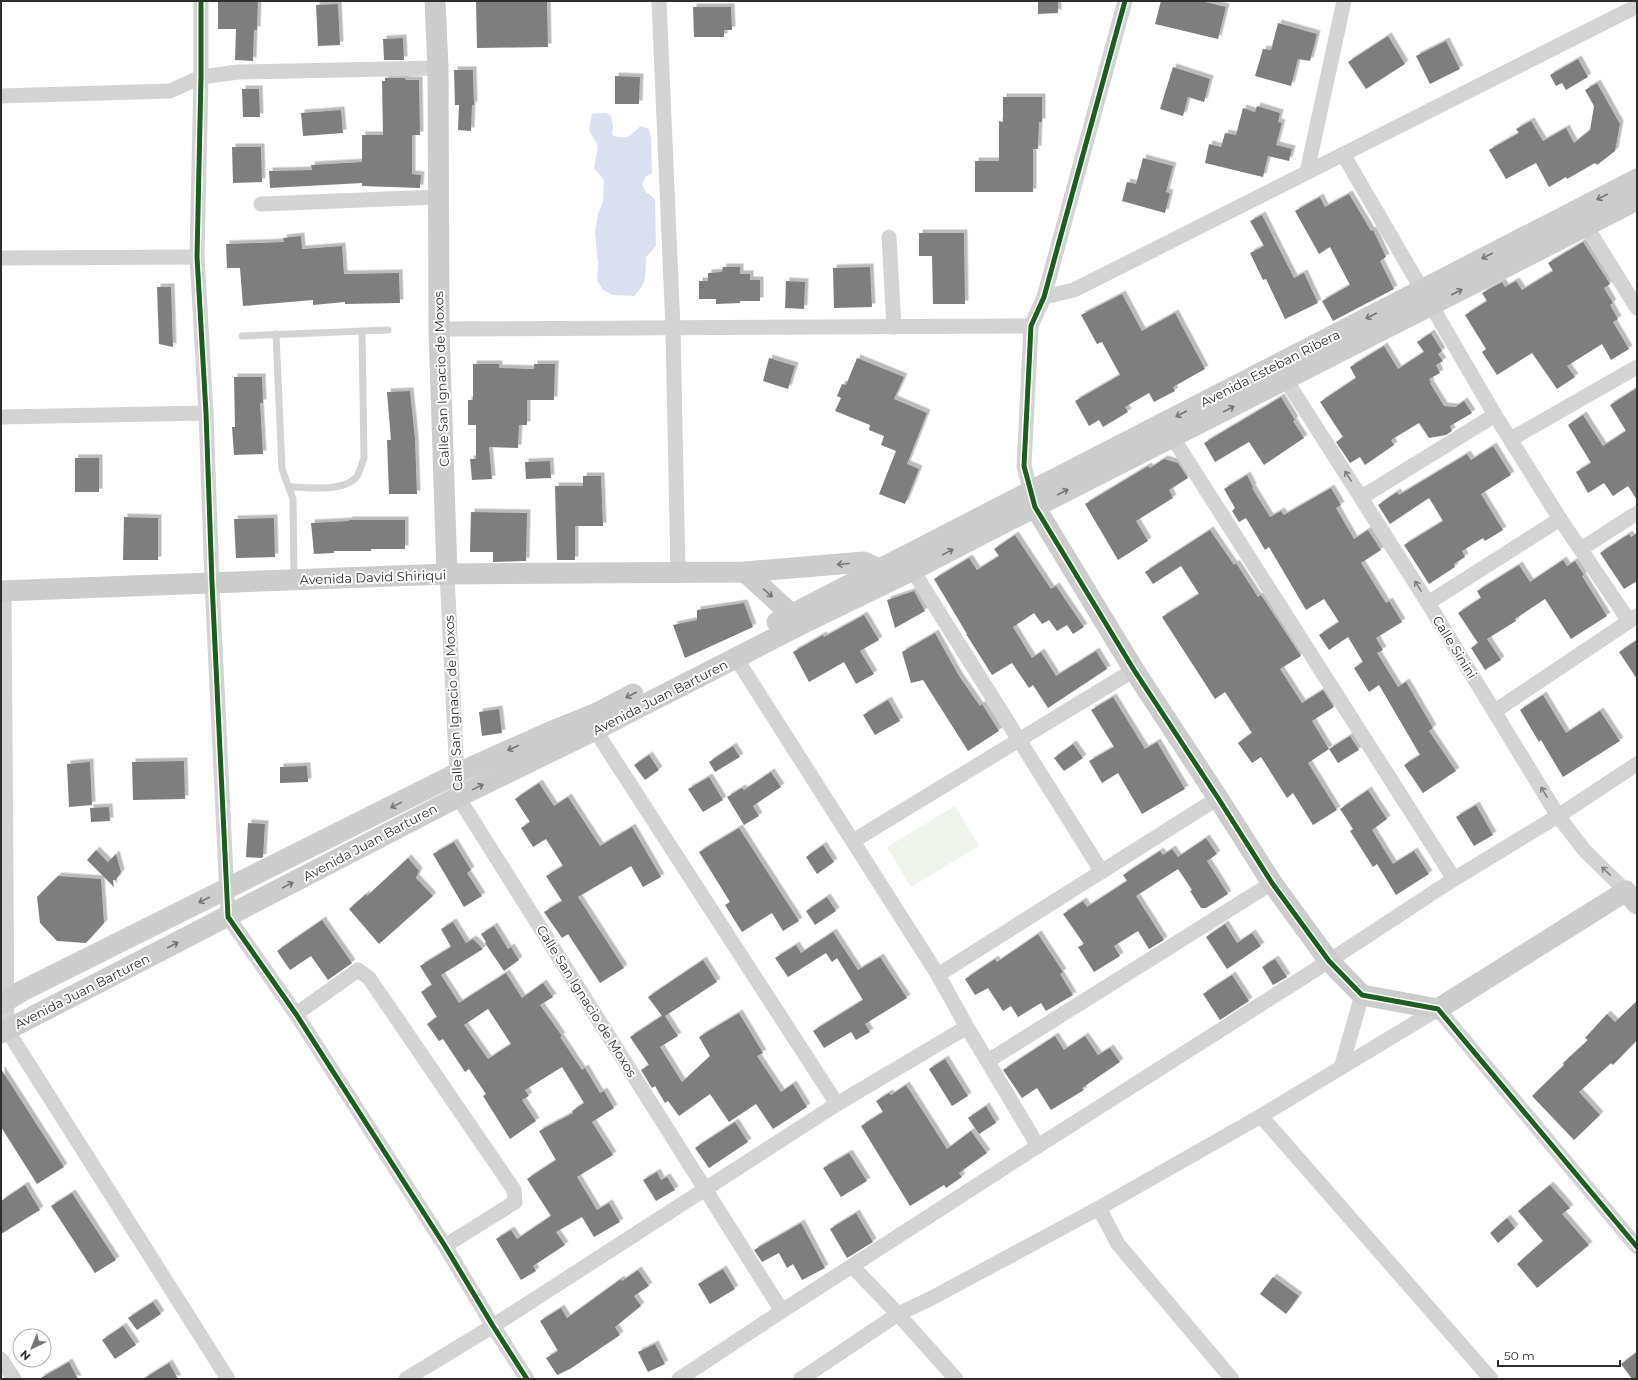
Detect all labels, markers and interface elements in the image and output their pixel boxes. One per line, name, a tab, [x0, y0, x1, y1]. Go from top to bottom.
one-way arrow	[1597, 194, 1609, 201]
one-way arrow	[1481, 253, 1493, 260]
one-way arrow	[1451, 288, 1463, 295]
street label: Calle San Ignacio de Moxos	[430, 291, 452, 467]
one-way arrow	[1365, 313, 1377, 320]
street label: Avenida Esteban Ribera	[1198, 326, 1342, 410]
one-way arrow	[1223, 405, 1235, 412]
one-way arrow	[1175, 411, 1187, 418]
one-way arrow	[1344, 470, 1352, 482]
one-way arrow	[1057, 488, 1069, 496]
one-way arrow	[942, 548, 954, 556]
one-way arrow	[837, 560, 850, 567]
street label: Avenida David Shiriqui	[299, 566, 447, 588]
one-way arrow	[1413, 580, 1421, 592]
one-way arrow	[763, 589, 773, 598]
street label: Calle Sinini	[1429, 613, 1481, 681]
street label: Calle San Ignacio de Moxos	[440, 615, 466, 791]
street label: Avenida Juan Barturen	[590, 656, 730, 738]
one-way arrow	[626, 692, 638, 699]
one-way arrow	[507, 745, 519, 753]
one-way arrow	[472, 783, 484, 790]
one-way arrow	[1540, 787, 1548, 798]
street label: Avenida Juan Barturen	[300, 800, 440, 884]
one-way arrow	[390, 801, 402, 809]
one-way arrow	[1601, 867, 1611, 876]
one-way arrow	[282, 881, 294, 889]
one-way arrow	[198, 897, 210, 904]
street label: Calle San Ignacio de Moxos	[534, 922, 640, 1080]
one-way arrow	[166, 941, 178, 948]
street label: Avenida Juan Barturen	[12, 950, 152, 1032]
north arrow	[12, 1328, 52, 1368]
scale bar	[1498, 1342, 1620, 1368]
text: N	[17, 1347, 33, 1363]
text: 50 m	[1504, 1348, 1535, 1363]

